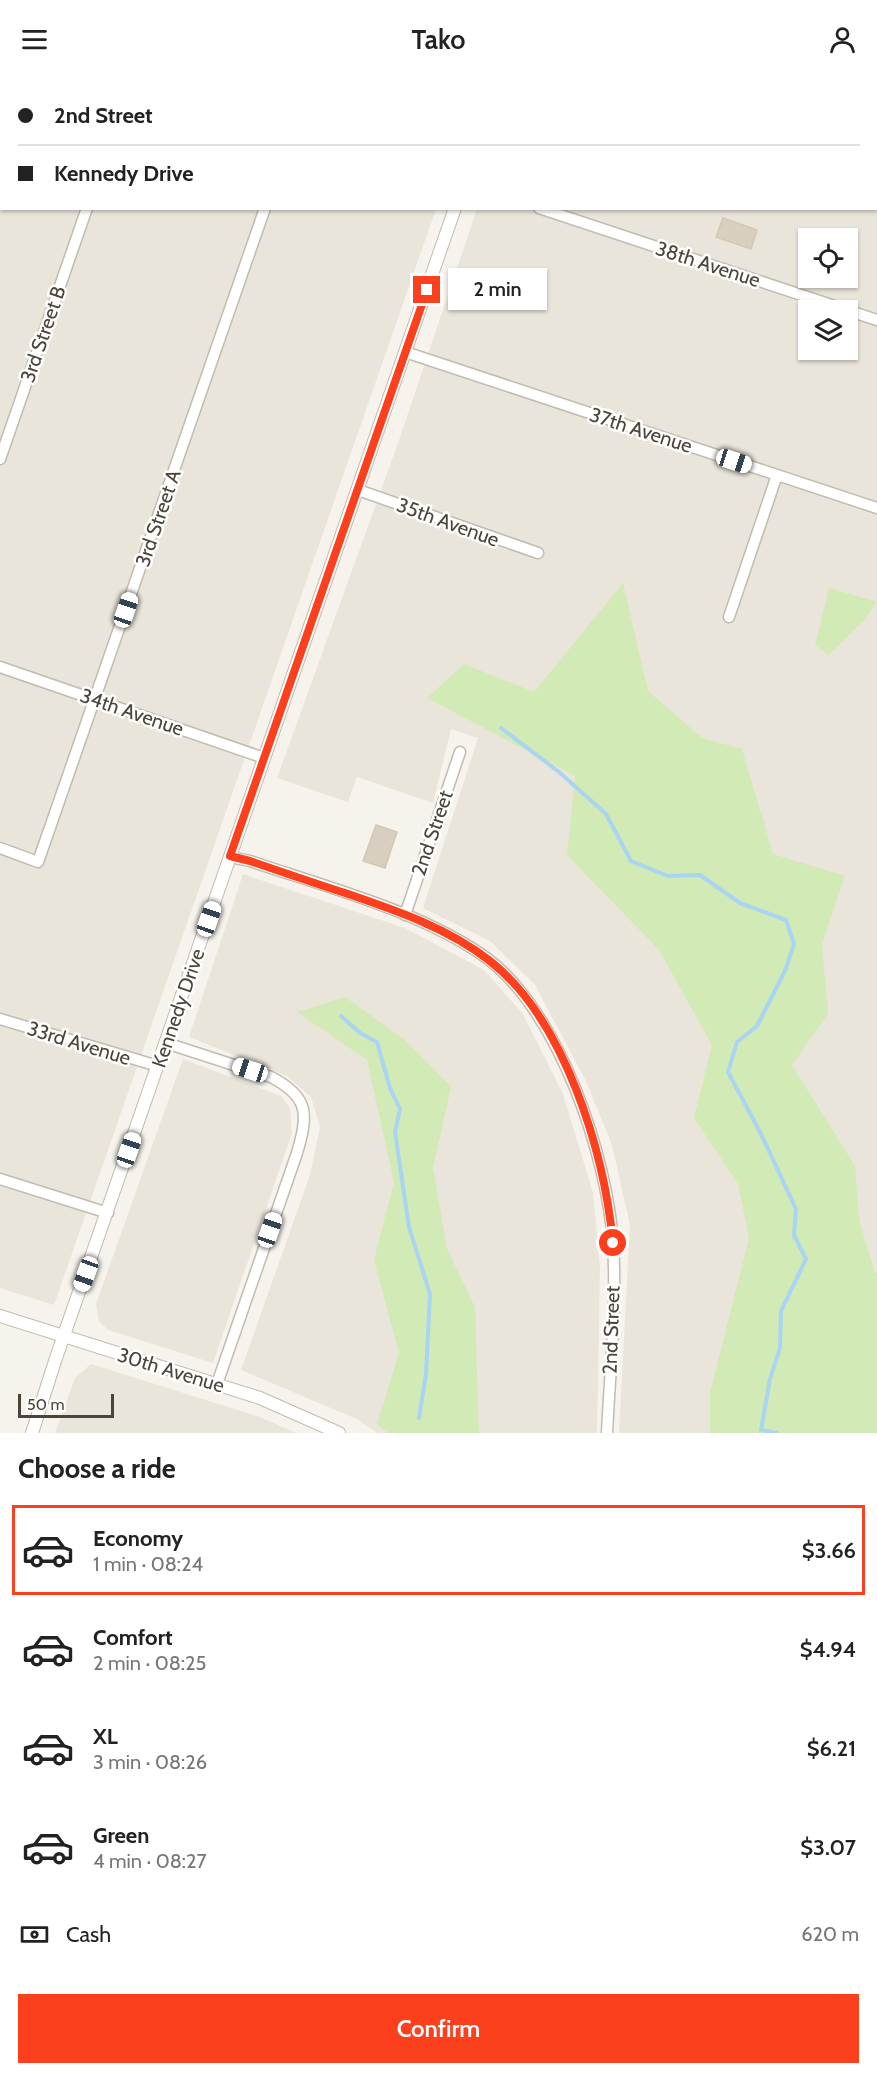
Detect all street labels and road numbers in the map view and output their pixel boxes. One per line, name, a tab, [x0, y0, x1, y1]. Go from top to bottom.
street label: 38th Avenue	[653, 236, 763, 292]
street label: 3rd Street B	[15, 283, 71, 385]
street label: 37th Avenue	[587, 402, 695, 458]
street label: 3rd Street A	[130, 466, 186, 570]
street label: 35th Avenue	[394, 492, 502, 552]
street label: 34th Avenue	[77, 683, 187, 741]
street label: 2nd Street	[406, 787, 458, 879]
street label: Kennedy Drive	[146, 945, 210, 1071]
street label: 33rd Avenue	[24, 1016, 134, 1070]
street label: 2nd Street	[597, 1285, 625, 1375]
street label: 30th Avenue	[115, 1342, 227, 1398]

